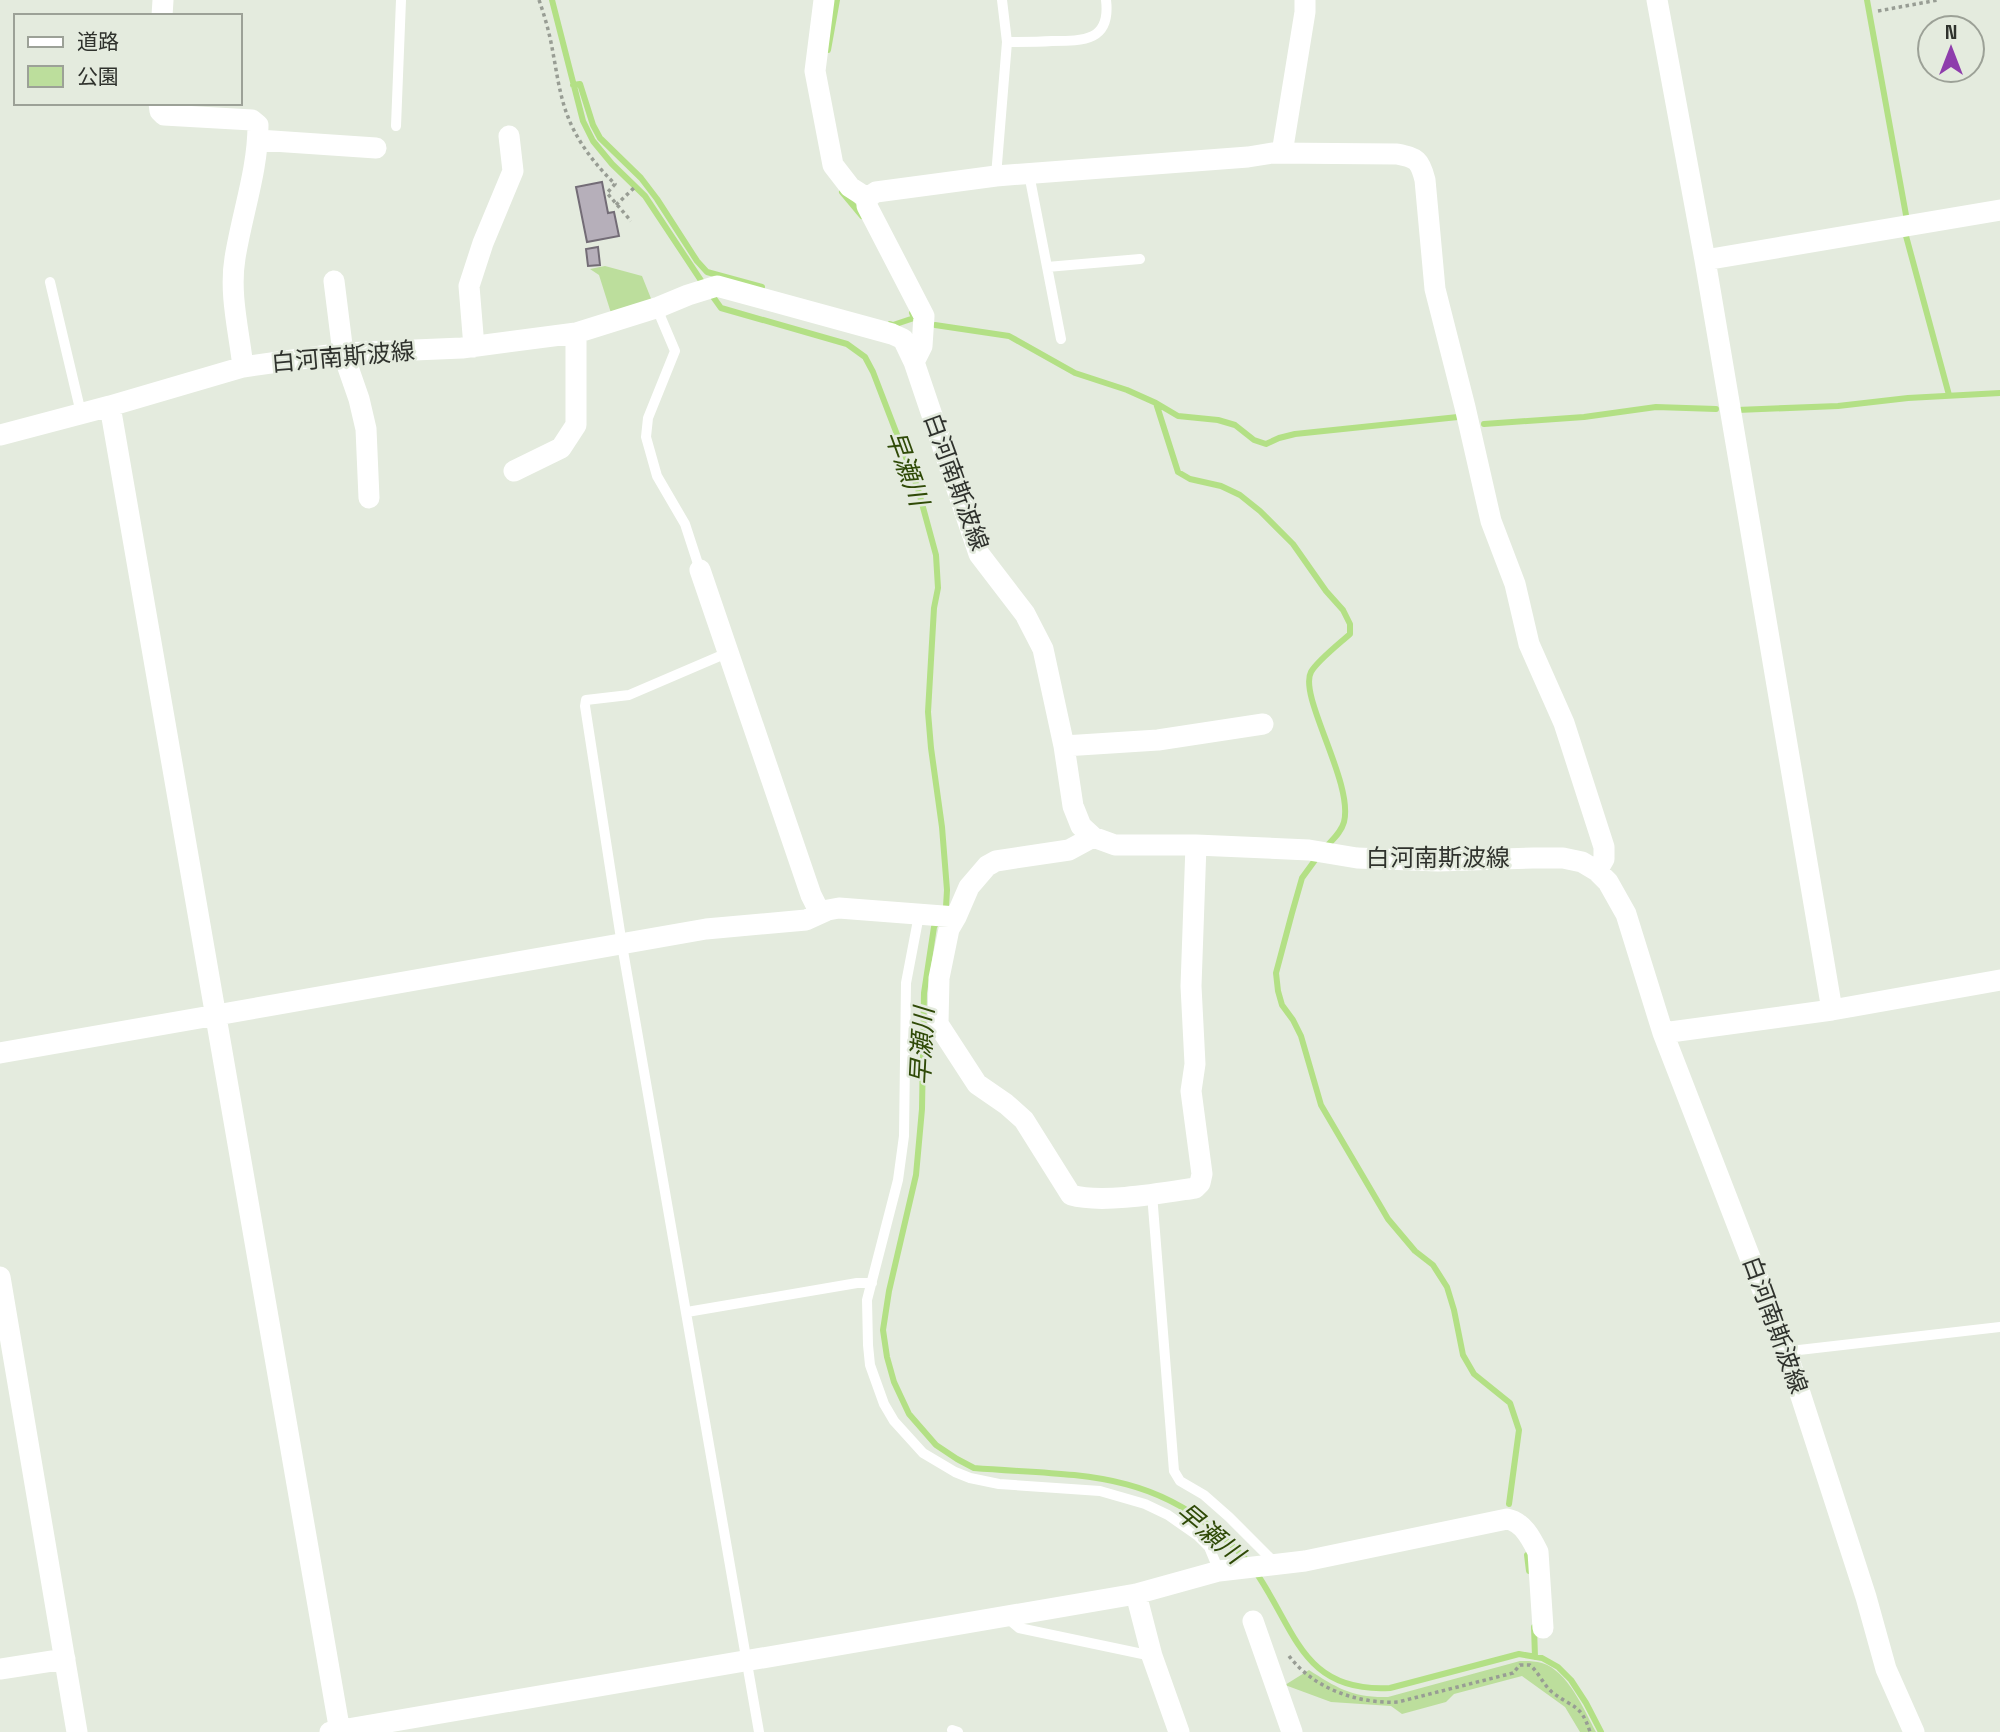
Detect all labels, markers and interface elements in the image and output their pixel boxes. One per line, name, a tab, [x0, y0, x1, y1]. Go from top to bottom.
legend	[14, 14, 242, 105]
north arrow	[1916, 14, 1986, 84]
text: N	[1945, 20, 1957, 45]
text: 道路	[77, 28, 119, 55]
text: 公園	[77, 63, 119, 90]
street label: 白河南斯波線	[270, 335, 416, 378]
street label: 白河南斯波線	[917, 409, 996, 555]
water label: 早瀬川	[878, 426, 937, 513]
street label: 白河南斯波線	[1366, 842, 1510, 873]
water label: 早瀬川	[903, 1003, 941, 1086]
street label: 白河南斯波線	[1736, 1252, 1815, 1398]
water label: 早瀬川	[1169, 1495, 1253, 1573]

